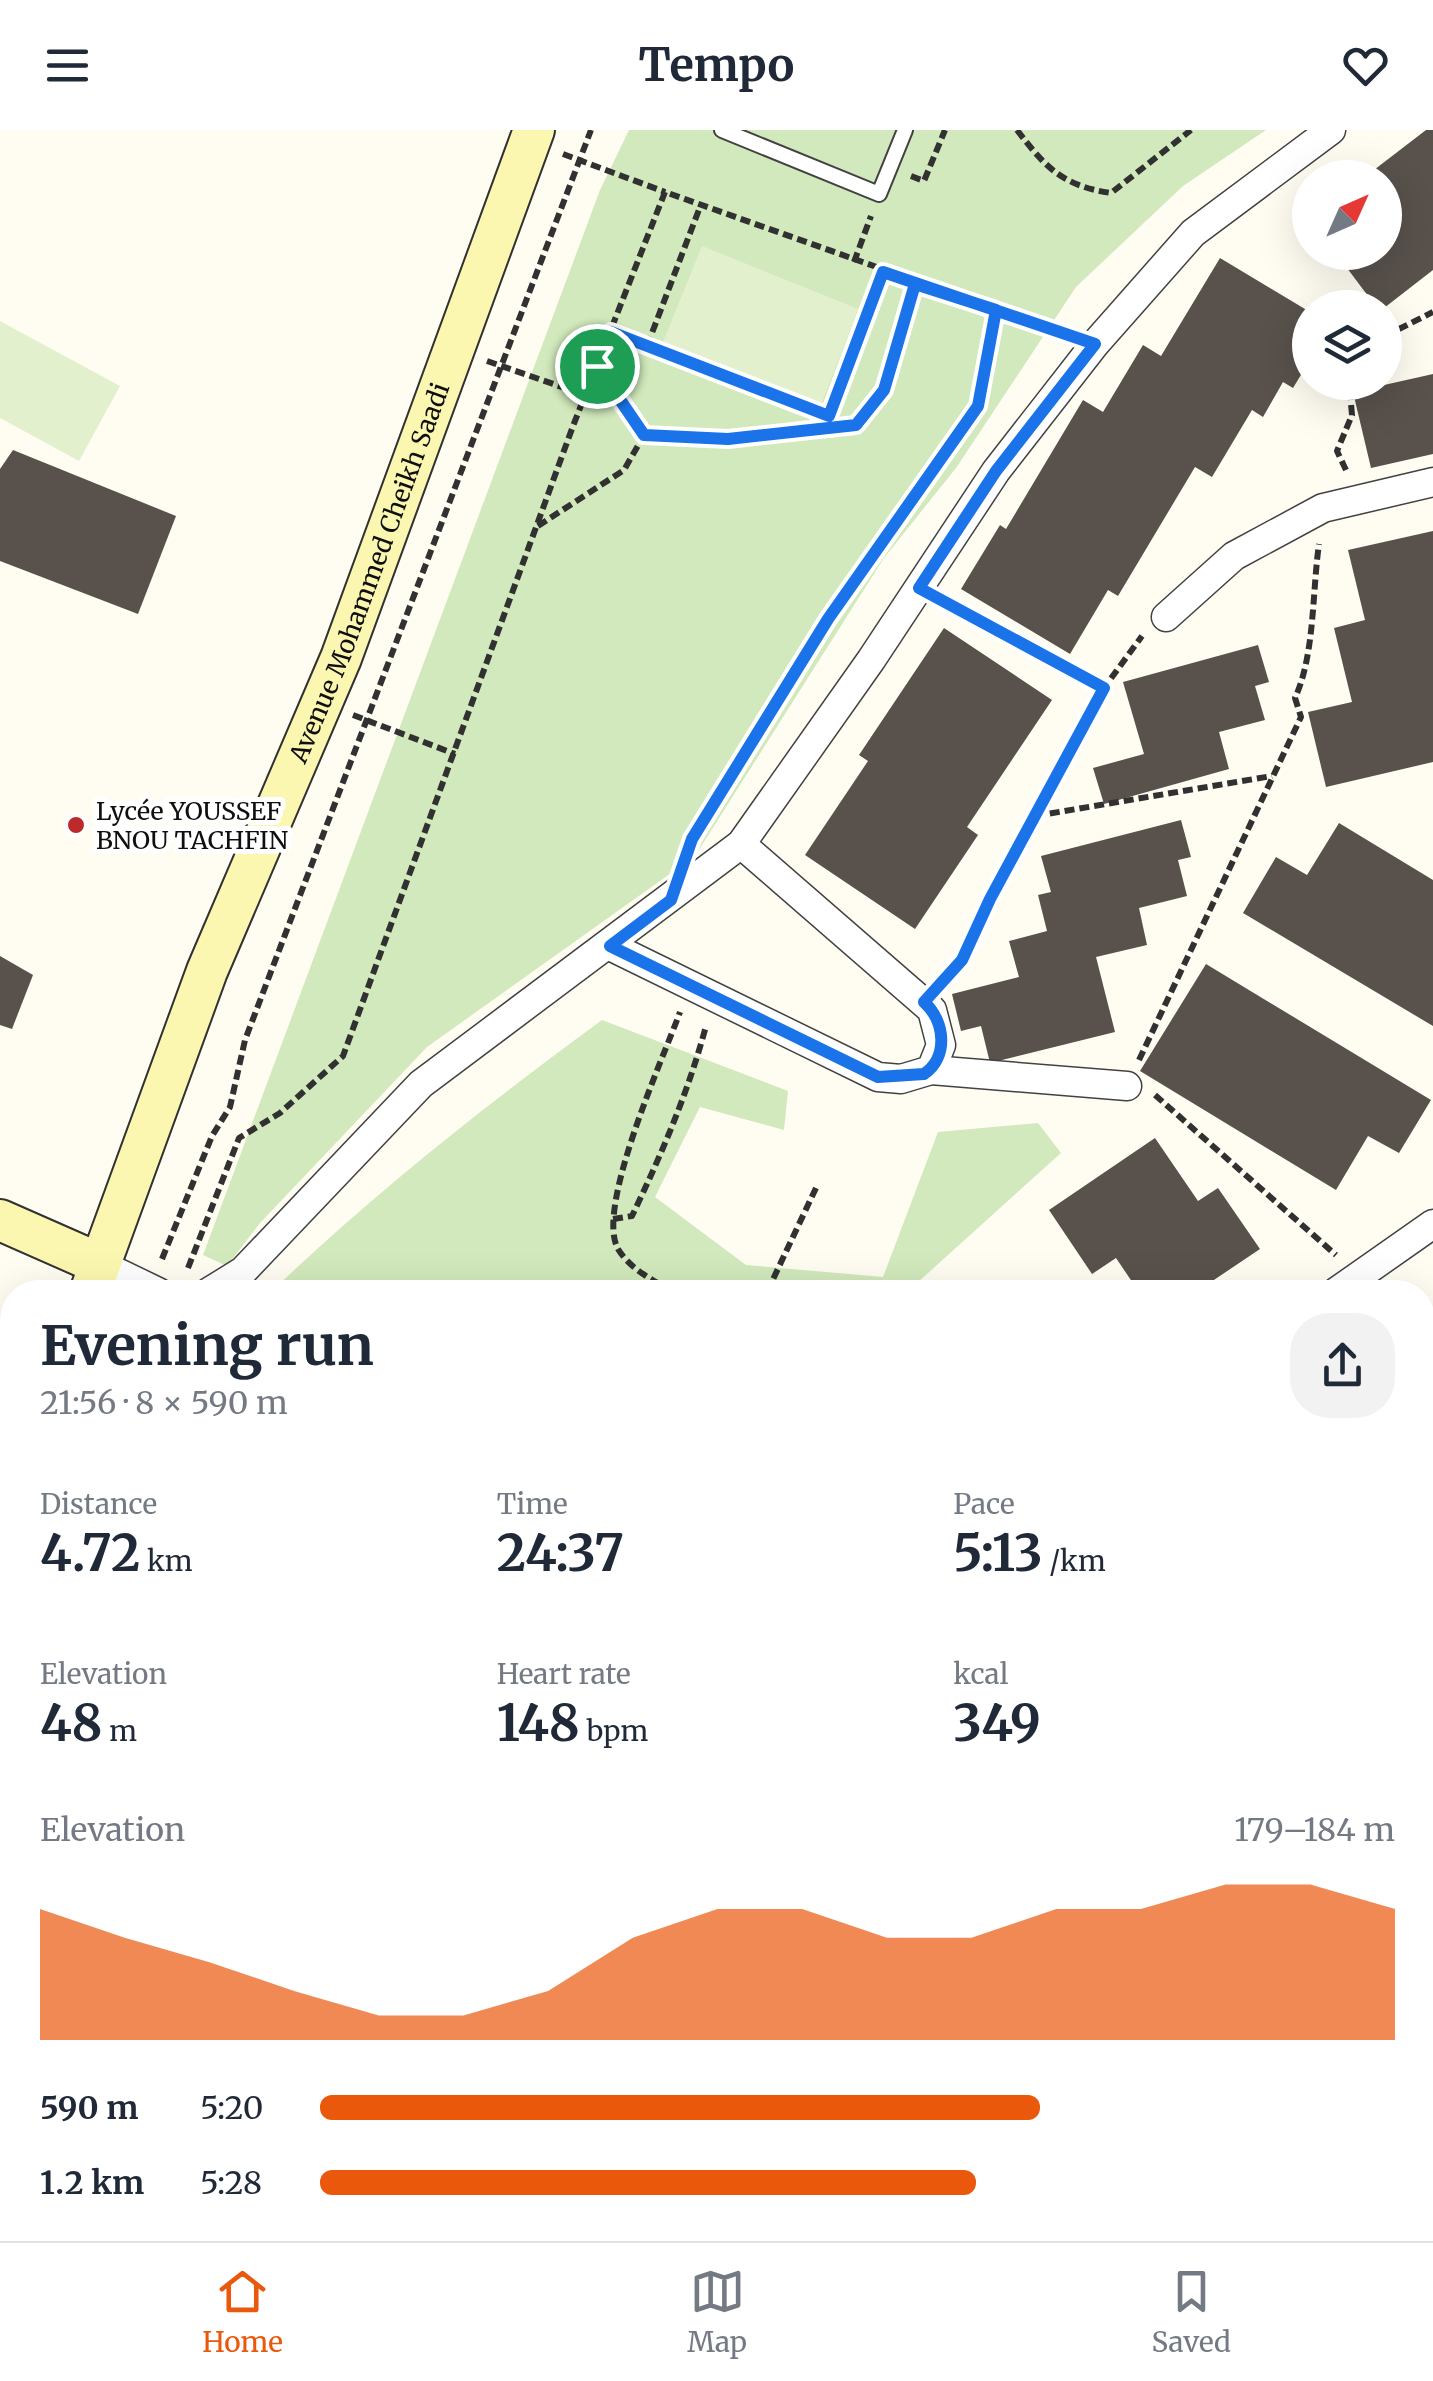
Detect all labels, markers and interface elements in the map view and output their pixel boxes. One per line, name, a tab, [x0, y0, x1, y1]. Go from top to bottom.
text: Tempo	[639, 37, 794, 93]
icon: menu	[40, 38, 95, 93]
icon: heart	[1338, 38, 1393, 93]
north arrow	[1292, 160, 1402, 270]
map controls	[1292, 160, 1402, 400]
button: layers	[1292, 290, 1402, 400]
pin	[555, 324, 640, 409]
icon: arrive	[570, 339, 625, 394]
street label: Avenue Mohammed Cheikh Saadi	[282, 378, 456, 768]
place label: Lycée YOUSSEF BNOU TACHFIN	[96, 795, 288, 856]
marker: Lycée YOUSSEF BNOU TACHFIN	[65, 814, 87, 836]
text: Evening run	[40, 1311, 374, 1380]
button: share	[1290, 1313, 1395, 1418]
text: 21:56 · 8 × 590 m	[40, 1383, 288, 1423]
text: Distance	[40, 1486, 157, 1522]
text: Time	[497, 1486, 568, 1522]
text: Pace	[953, 1486, 1015, 1522]
text: 4.72	[40, 1522, 140, 1585]
text: 24:37	[497, 1522, 624, 1585]
text: 5:13	[953, 1522, 1043, 1585]
text: km	[140, 1543, 193, 1579]
text: /km	[1043, 1543, 1106, 1579]
text: Elevation	[40, 1656, 167, 1692]
text: Heart rate	[497, 1656, 631, 1692]
text: kcal	[953, 1656, 1008, 1692]
text: 48	[40, 1692, 103, 1755]
text: 148	[497, 1692, 580, 1755]
text: 349	[953, 1692, 1041, 1755]
text: m	[103, 1713, 137, 1749]
text: bpm	[580, 1713, 648, 1749]
text: Elevation	[40, 1810, 185, 1850]
text: 179–184 m	[1234, 1810, 1395, 1850]
text: 590 m	[40, 2088, 139, 2128]
text: 5:20	[200, 2088, 263, 2128]
text: 1.2 km	[40, 2163, 144, 2203]
text: 5:28	[200, 2163, 262, 2203]
tab: Home	[202, 2264, 283, 2360]
tab: Map	[687, 2264, 747, 2360]
tab: Saved	[1151, 2264, 1231, 2360]

